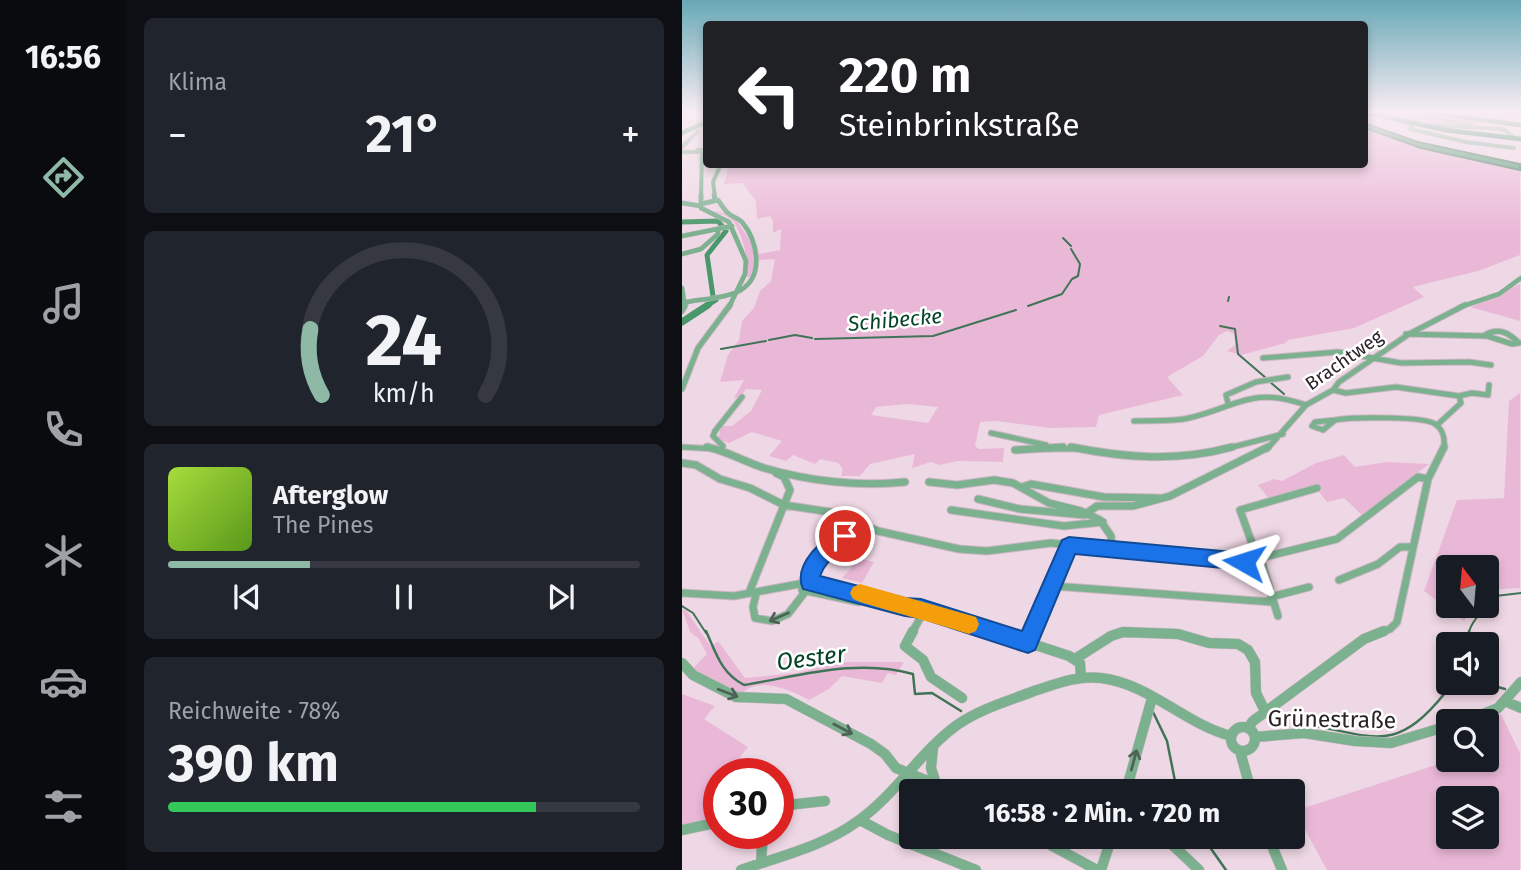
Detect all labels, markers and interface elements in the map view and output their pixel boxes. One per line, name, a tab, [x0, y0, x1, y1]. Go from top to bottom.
text: 16:56	[25, 38, 101, 76]
text: 220 m	[839, 46, 971, 105]
icon: left	[724, 49, 815, 140]
text: Klima	[168, 68, 227, 96]
text: 21°	[366, 103, 443, 166]
text: Steinbrinkstraße	[839, 106, 1080, 144]
text: −	[168, 112, 187, 158]
text: +	[621, 112, 640, 158]
icon: directions	[39, 153, 88, 202]
icon: music	[39, 279, 88, 328]
text: 24	[366, 297, 442, 384]
water label: Schibecke	[846, 303, 943, 337]
street label: Brachtweg	[1301, 325, 1387, 395]
text: km/h	[373, 378, 435, 408]
icon: phone	[39, 405, 88, 454]
text: Afterglow	[273, 480, 388, 511]
pin	[815, 506, 875, 566]
text: The Pines	[273, 511, 374, 539]
icon: arrive	[826, 517, 864, 555]
position arrow	[1207, 525, 1281, 599]
icon: climate	[39, 531, 88, 580]
north arrow	[1436, 555, 1499, 618]
map controls	[1436, 555, 1499, 849]
icon: previous	[228, 578, 266, 616]
icon: pause	[385, 578, 423, 616]
icon: next	[542, 578, 580, 616]
one-way arrow	[769, 612, 790, 625]
button: sound	[1436, 632, 1499, 695]
water label: Oester	[775, 640, 848, 676]
icon: car	[39, 657, 88, 706]
one-way arrow	[716, 687, 738, 700]
text: Reichweite · 78%	[168, 697, 340, 725]
street label: Grünestraße	[1267, 704, 1397, 734]
button: search	[1436, 709, 1499, 772]
one-way arrow	[832, 722, 852, 736]
text: 390 km	[168, 732, 339, 795]
one-way arrow	[1128, 750, 1141, 772]
speed limit sign: 30	[703, 758, 794, 849]
icon: filters	[39, 782, 88, 831]
button: layers	[1436, 786, 1499, 849]
text: 16:58 · 2 Min. · 720 m	[984, 798, 1220, 829]

